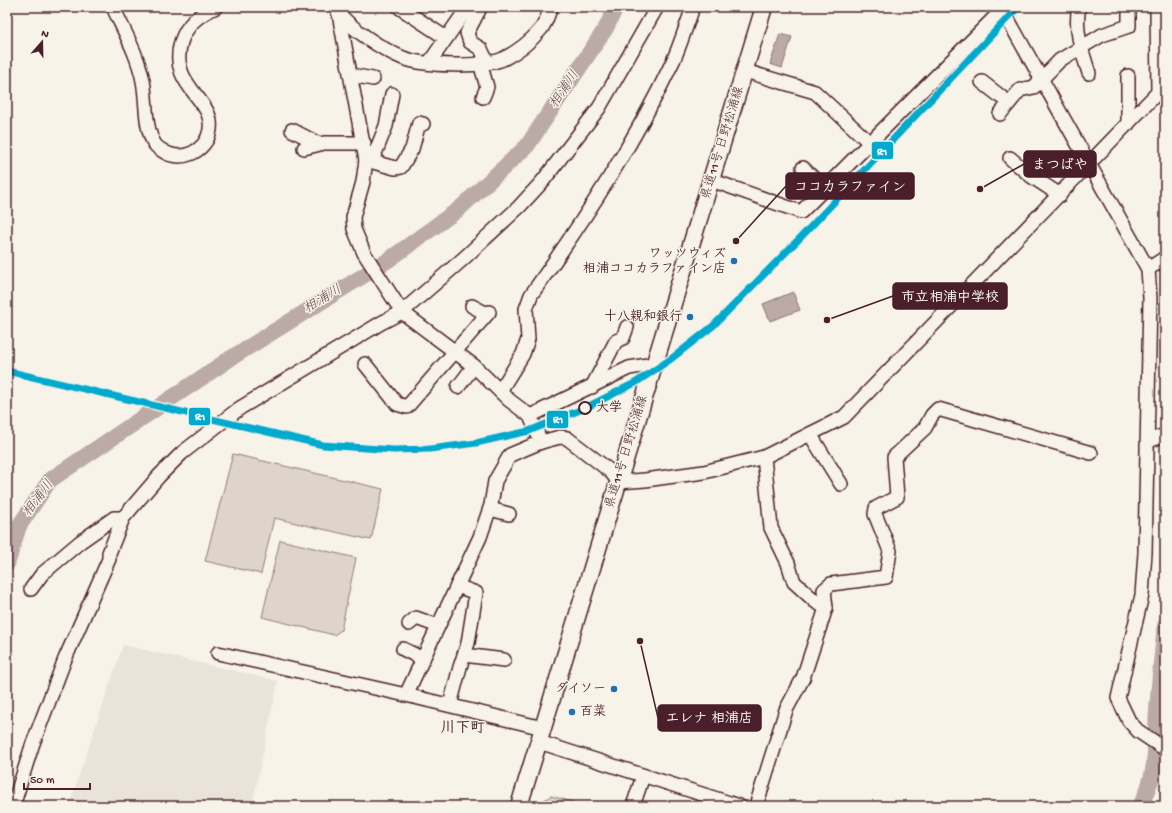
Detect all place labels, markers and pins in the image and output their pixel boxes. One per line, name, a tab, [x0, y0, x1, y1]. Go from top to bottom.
callout: まつばや	[1024, 151, 1096, 177]
callout: ココカラファイン	[786, 173, 914, 199]
place label: ワッツウィズ 相浦ココカラファイン店	[583, 247, 726, 277]
marker: ワッツウィズ 相浦ココカラファイン店	[729, 256, 739, 266]
callout: 市立相浦中学校	[893, 283, 1007, 309]
place label: 十八親和銀行	[604, 309, 682, 325]
marker: 十八親和銀行	[685, 312, 695, 322]
place label: 大学	[596, 400, 622, 416]
marker: 大学	[578, 401, 592, 415]
place label: ダイソー	[555, 681, 606, 697]
marker: ダイソー	[609, 684, 619, 694]
place label: 百菜	[580, 704, 606, 720]
callout: エレナ 相浦店	[658, 705, 761, 731]
marker: 百菜	[567, 707, 577, 717]

